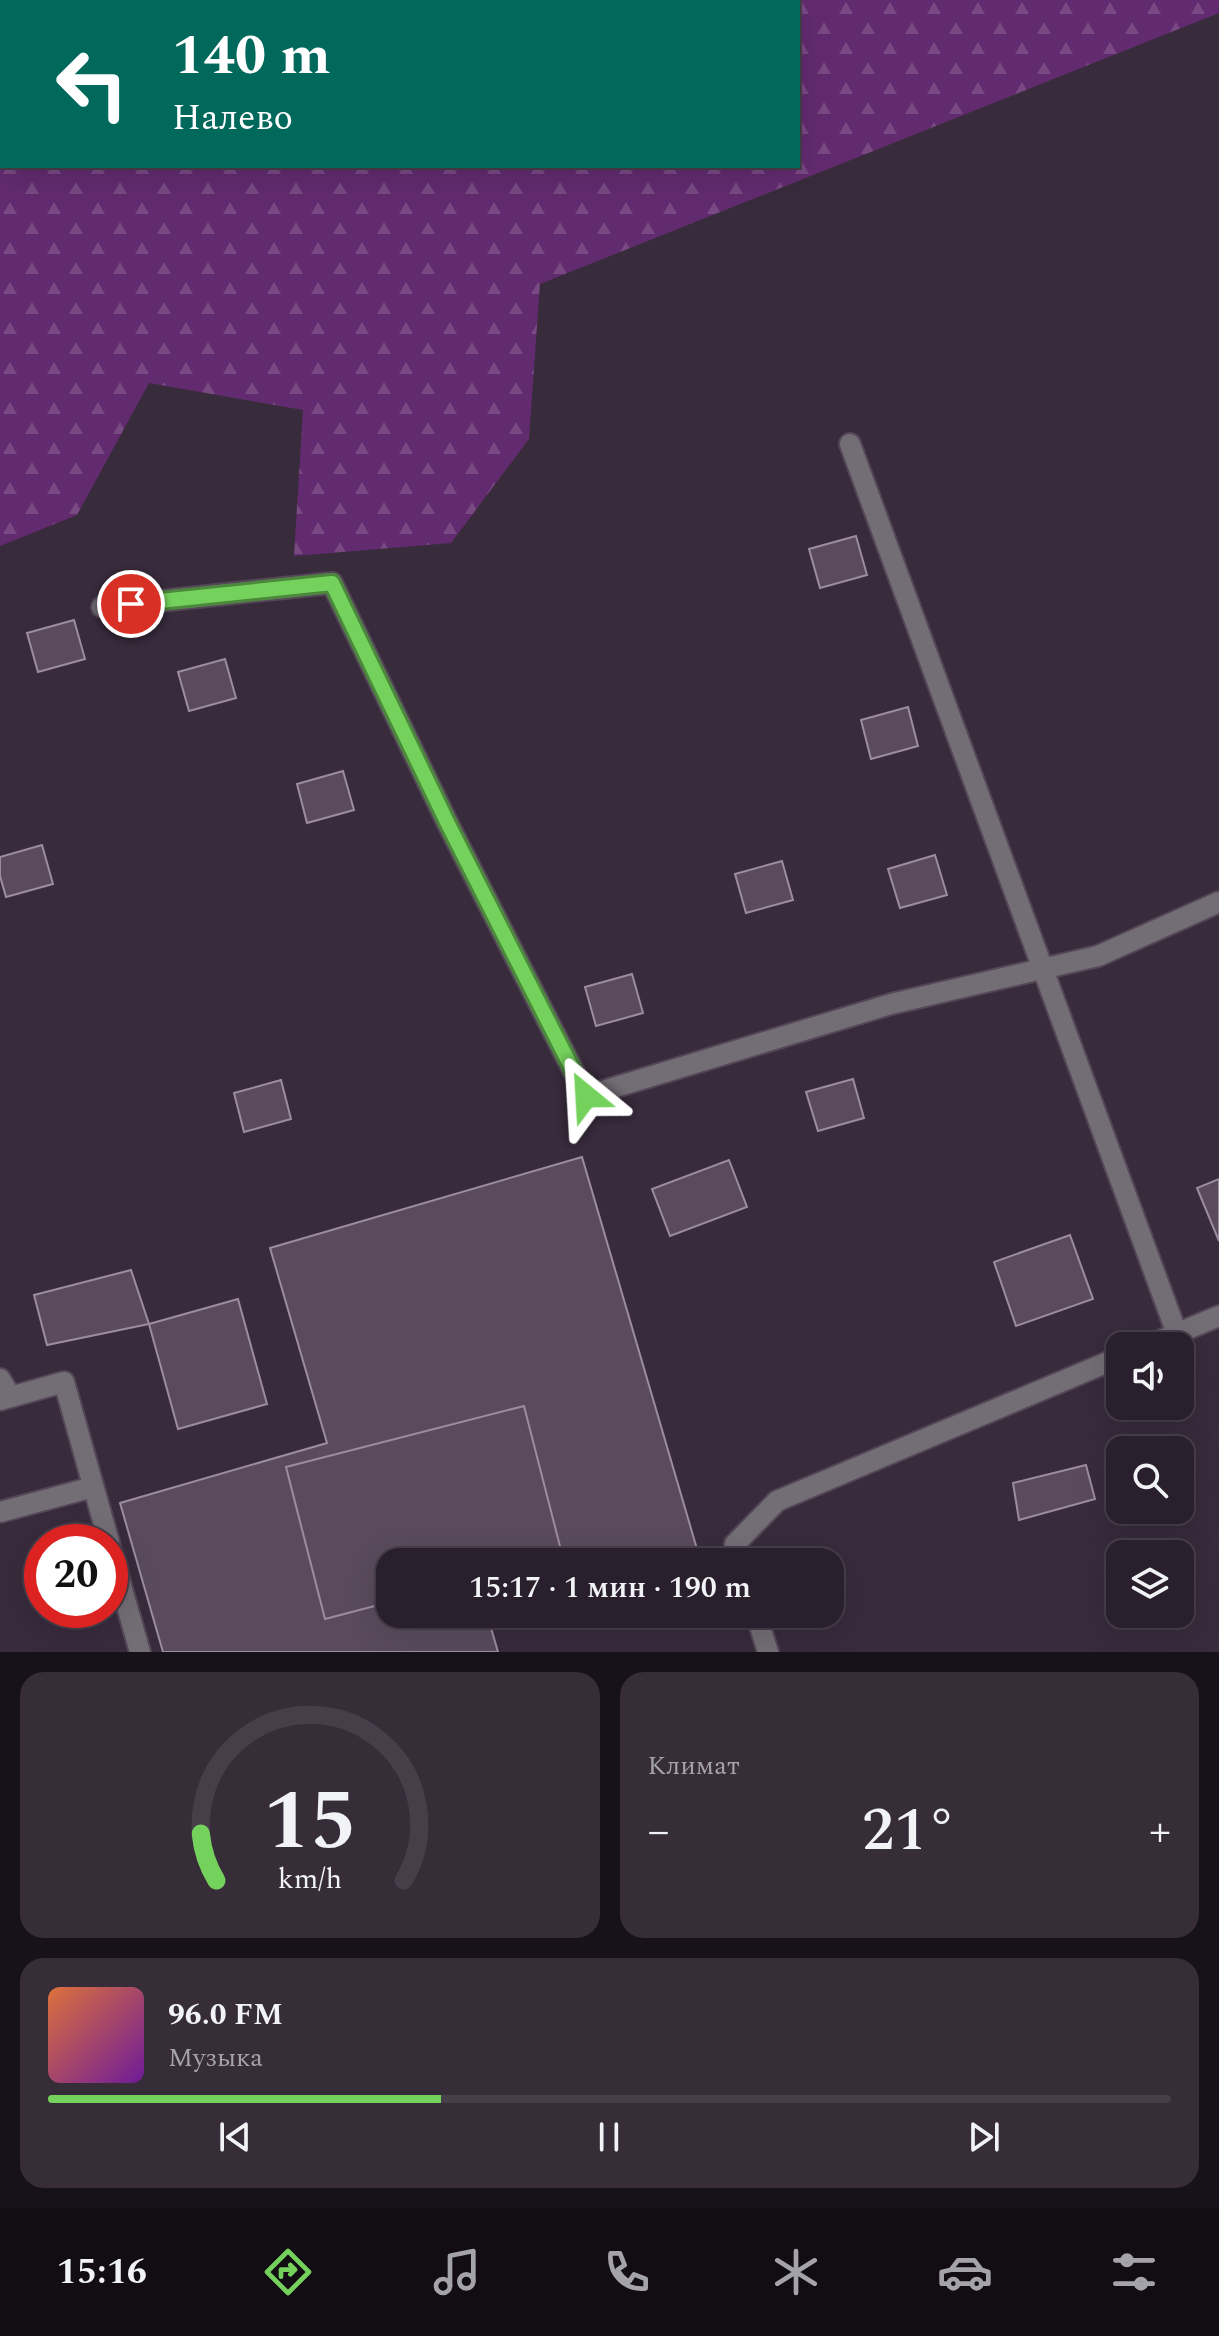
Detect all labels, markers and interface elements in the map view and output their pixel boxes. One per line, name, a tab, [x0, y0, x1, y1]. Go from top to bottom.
text: 140 m	[172, 14, 331, 99]
icon: left	[40, 32, 144, 136]
text: Налево	[172, 91, 293, 146]
pin	[97, 570, 165, 638]
icon: arrive	[109, 582, 153, 626]
position arrow	[544, 1054, 628, 1138]
map controls	[1106, 1332, 1194, 1628]
button: sound	[1106, 1332, 1194, 1420]
button: search	[1106, 1436, 1194, 1524]
speed limit sign: 20	[24, 1524, 128, 1628]
button: layers	[1106, 1540, 1194, 1628]
text: 15:17 · 1 мин · 190 m	[469, 1565, 751, 1611]
text: Климат	[648, 1746, 740, 1786]
text: 15	[263, 1759, 356, 1886]
text: 21°	[862, 1785, 956, 1877]
text: −	[648, 1798, 670, 1865]
text: +	[1149, 1798, 1171, 1865]
text: km/h	[278, 1858, 342, 1901]
text: 96.0 FM	[168, 1992, 283, 2038]
text: Музыка	[168, 2038, 263, 2078]
icon: previous	[213, 2115, 257, 2159]
icon: pause	[587, 2115, 631, 2159]
icon: next	[962, 2115, 1006, 2159]
icon: directions	[260, 2244, 316, 2300]
icon: music	[429, 2244, 485, 2300]
icon: phone	[599, 2244, 655, 2300]
icon: climate	[768, 2244, 824, 2300]
icon: car	[937, 2244, 993, 2300]
icon: filters	[1106, 2244, 1162, 2300]
text: 15:16	[57, 2245, 147, 2300]

